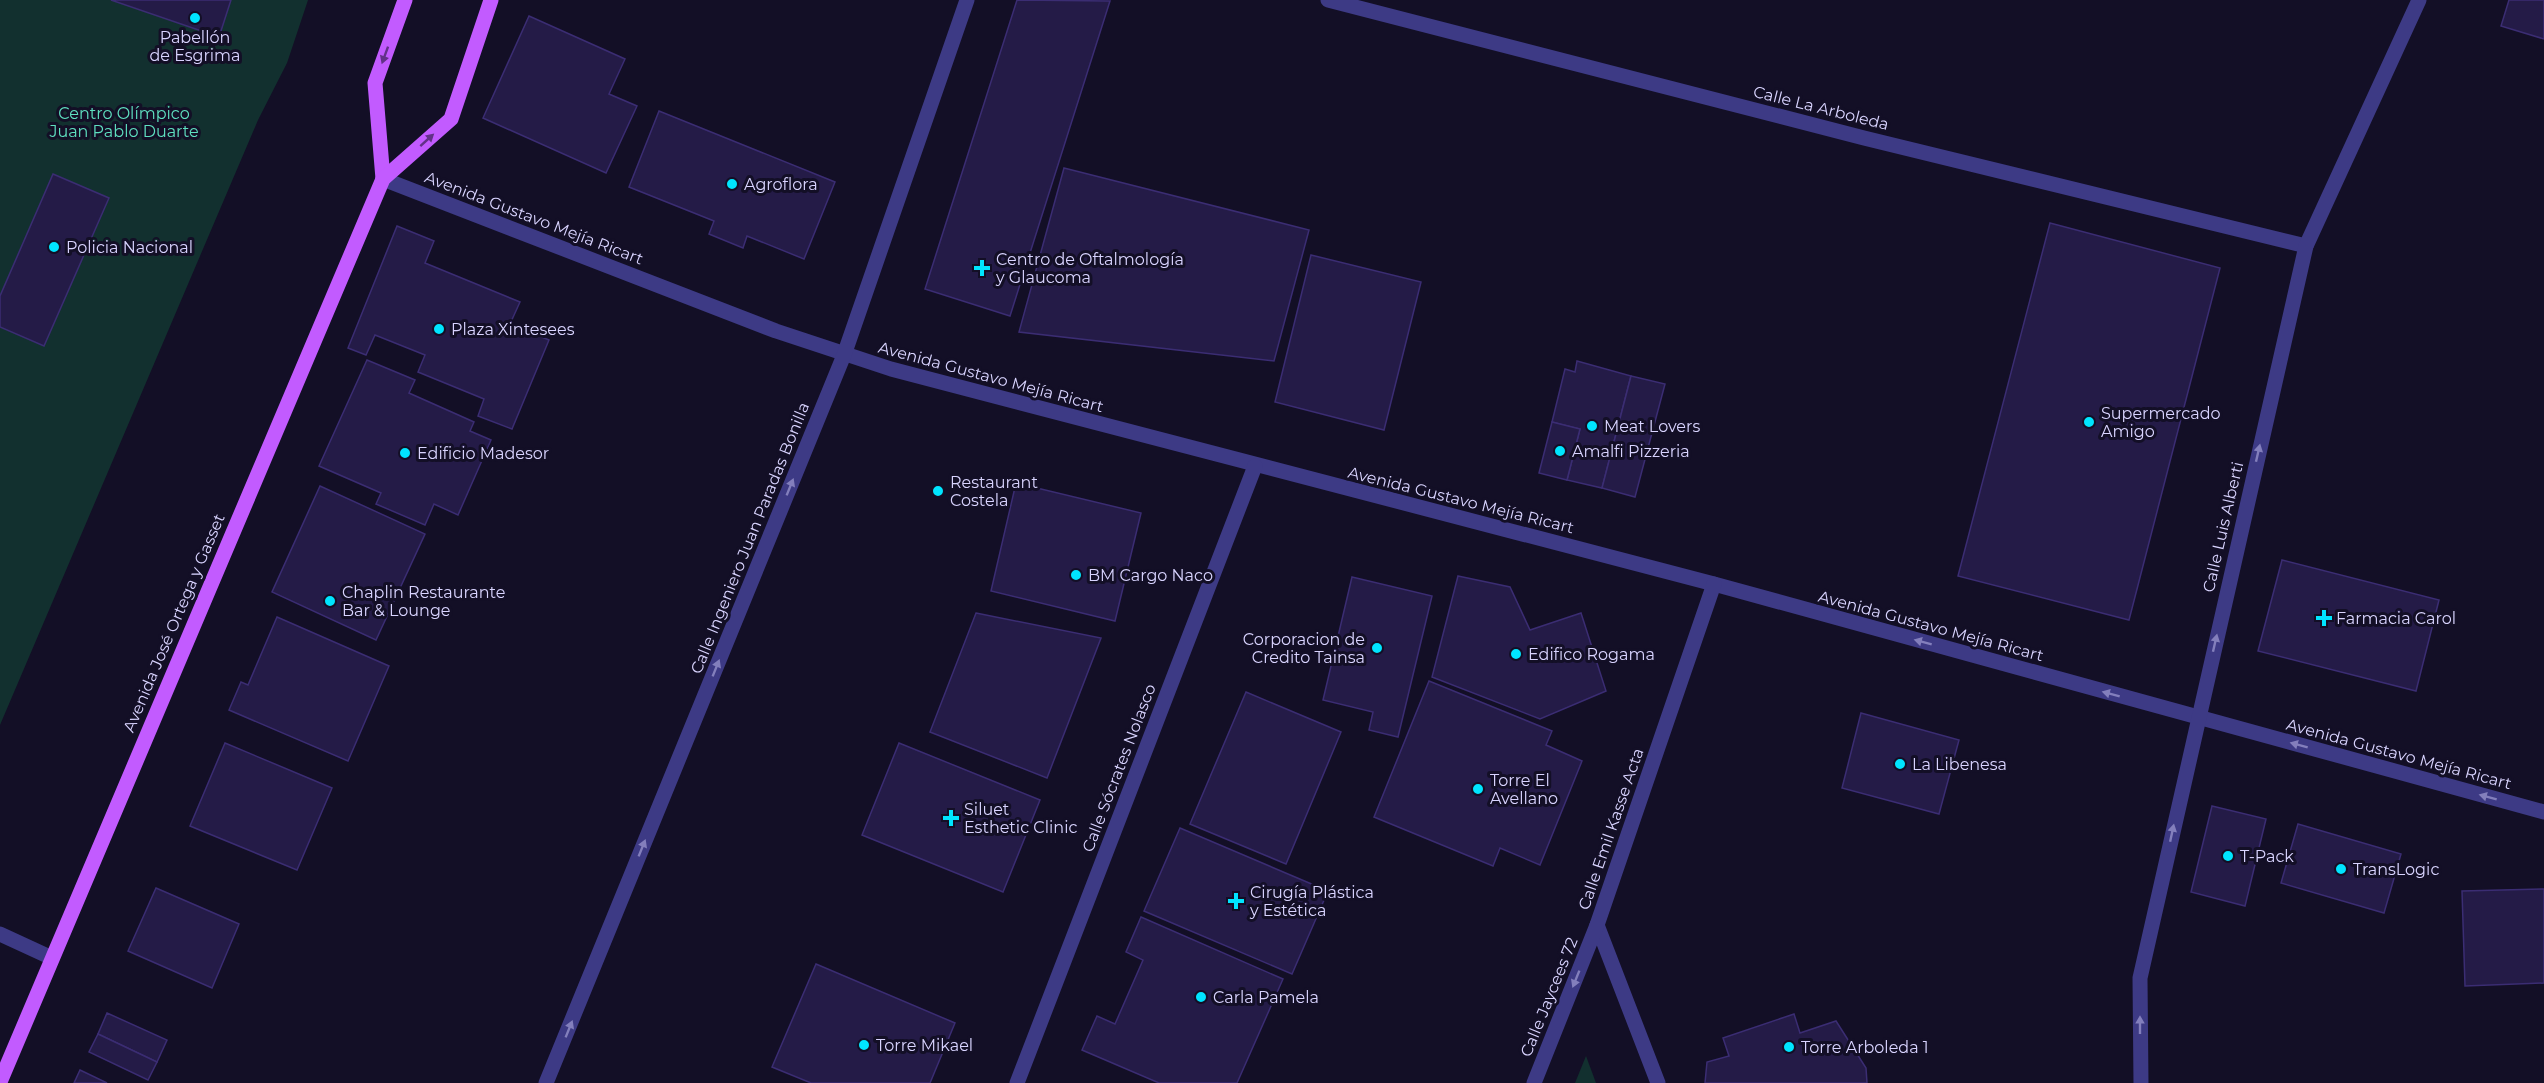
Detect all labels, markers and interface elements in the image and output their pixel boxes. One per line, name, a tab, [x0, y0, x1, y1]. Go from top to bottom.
marker: Pabellón de Esgrima	[188, 11, 202, 25]
place label: Pabellón de Esgrima	[149, 28, 241, 65]
one-way arrow	[380, 46, 390, 64]
street label: Calle La Arboleda	[1751, 82, 1891, 134]
park label: Centro Olímpico Juan Pablo Duarte	[48, 104, 199, 141]
one-way arrow	[419, 134, 434, 147]
street label: Avenida Gustavo Mejía Ricart	[422, 167, 646, 269]
place label: Agroflora	[744, 175, 818, 194]
marker: Agroflora	[725, 177, 739, 191]
place label: Policia Nacional	[66, 238, 193, 257]
marker: Policia Nacional	[47, 240, 61, 254]
place label: Centro de Oftalmología y Glaucoma	[995, 250, 1184, 287]
marker: Centro de Oftalmología y Glaucoma	[973, 259, 991, 277]
place label: Plaza Xintesees	[451, 320, 575, 339]
marker: Plaza Xintesees	[432, 322, 446, 336]
street label: Avenida Gustavo Mejía Ricart	[876, 338, 1106, 416]
street label: Calle Ingeniero Juan Paradas Bonilla	[687, 399, 813, 677]
place label: Supermercado Amigo	[2101, 404, 2221, 441]
marker: Supermercado Amigo	[2082, 415, 2096, 429]
place label: Meat Lovers	[1604, 417, 1700, 436]
marker: Meat Lovers	[1585, 419, 1599, 433]
place label: Amalfi Pizzeria	[1572, 442, 1690, 461]
one-way arrow	[2254, 443, 2264, 462]
place label: Edificio Madesor	[417, 444, 549, 463]
marker: Amalfi Pizzeria	[1553, 444, 1567, 458]
marker: Edificio Madesor	[398, 446, 412, 460]
street label: Calle Luis Alberti	[2199, 460, 2247, 594]
street label: Avenida Gustavo Mejía Ricart	[1346, 463, 1577, 537]
place label: Restaurant Costela	[950, 473, 1038, 510]
one-way arrow	[785, 478, 795, 496]
marker: Restaurant Costela	[931, 484, 945, 498]
street label: Avenida José Ortega y Gasset	[119, 510, 229, 735]
place label: BM Cargo Naco	[1088, 566, 1213, 585]
marker: BM Cargo Naco	[1069, 568, 1083, 582]
place label: Chaplin Restaurante Bar & Lounge	[342, 583, 505, 620]
street label: Avenida Gustavo Mejía Ricart	[1816, 587, 2046, 665]
marker: Chaplin Restaurante Bar & Lounge	[323, 594, 337, 608]
place label: Farmacia Carol	[2336, 609, 2456, 628]
marker: Farmacia Carol	[2317, 611, 2331, 625]
place label: Corporacion de Credito Tainsa	[1243, 630, 1365, 667]
one-way arrow	[2210, 634, 2220, 652]
one-way arrow	[1914, 637, 1932, 646]
marker: Corporacion de Credito Tainsa	[1370, 641, 1384, 655]
place label: Edifico Rogama	[1528, 645, 1655, 664]
marker: Edifico Rogama	[1509, 647, 1523, 661]
one-way arrow	[712, 659, 721, 677]
street label: Calle Sócrates Nolasco	[1078, 681, 1160, 855]
one-way arrow	[2102, 689, 2120, 698]
street label: Avenida Gustavo Mejía Ricart	[2284, 715, 2514, 793]
one-way arrow	[2290, 740, 2308, 750]
street label: Calle Emil Kasse Acta	[1574, 746, 1648, 912]
place label: La Libenesa	[1912, 755, 2007, 774]
marker: La Libenesa	[1893, 757, 1907, 771]
place label: Torre El Avellano	[1490, 771, 1558, 808]
marker: Torre El Avellano	[1471, 782, 1485, 796]
one-way arrow	[2478, 791, 2497, 801]
place label: Siluet Esthetic Clinic	[964, 800, 1077, 837]
marker: Siluet Esthetic Clinic	[942, 809, 960, 827]
one-way arrow	[2168, 823, 2177, 842]
one-way arrow	[637, 839, 647, 857]
place label: T-Pack	[2240, 847, 2294, 866]
marker: T-Pack	[2221, 849, 2235, 863]
place label: TransLogic	[2353, 860, 2439, 879]
marker: TransLogic	[2334, 862, 2348, 876]
place label: Cirugía Plástica y Estética	[1249, 883, 1374, 920]
marker: Cirugía Plástica y Estética	[1227, 892, 1245, 910]
street label: Calle Jaycees 72	[1516, 934, 1582, 1060]
one-way arrow	[1571, 970, 1580, 988]
place label: Carla Pamela	[1213, 988, 1319, 1007]
marker: Carla Pamela	[1194, 990, 1208, 1004]
one-way arrow	[2135, 1015, 2145, 1034]
one-way arrow	[564, 1020, 574, 1038]
place label: Torre Mikael	[876, 1036, 973, 1055]
marker: Torre Mikael	[857, 1038, 871, 1052]
place label: Torre Arboleda 1	[1801, 1038, 1929, 1057]
marker: Torre Arboleda 1	[1782, 1040, 1796, 1054]

